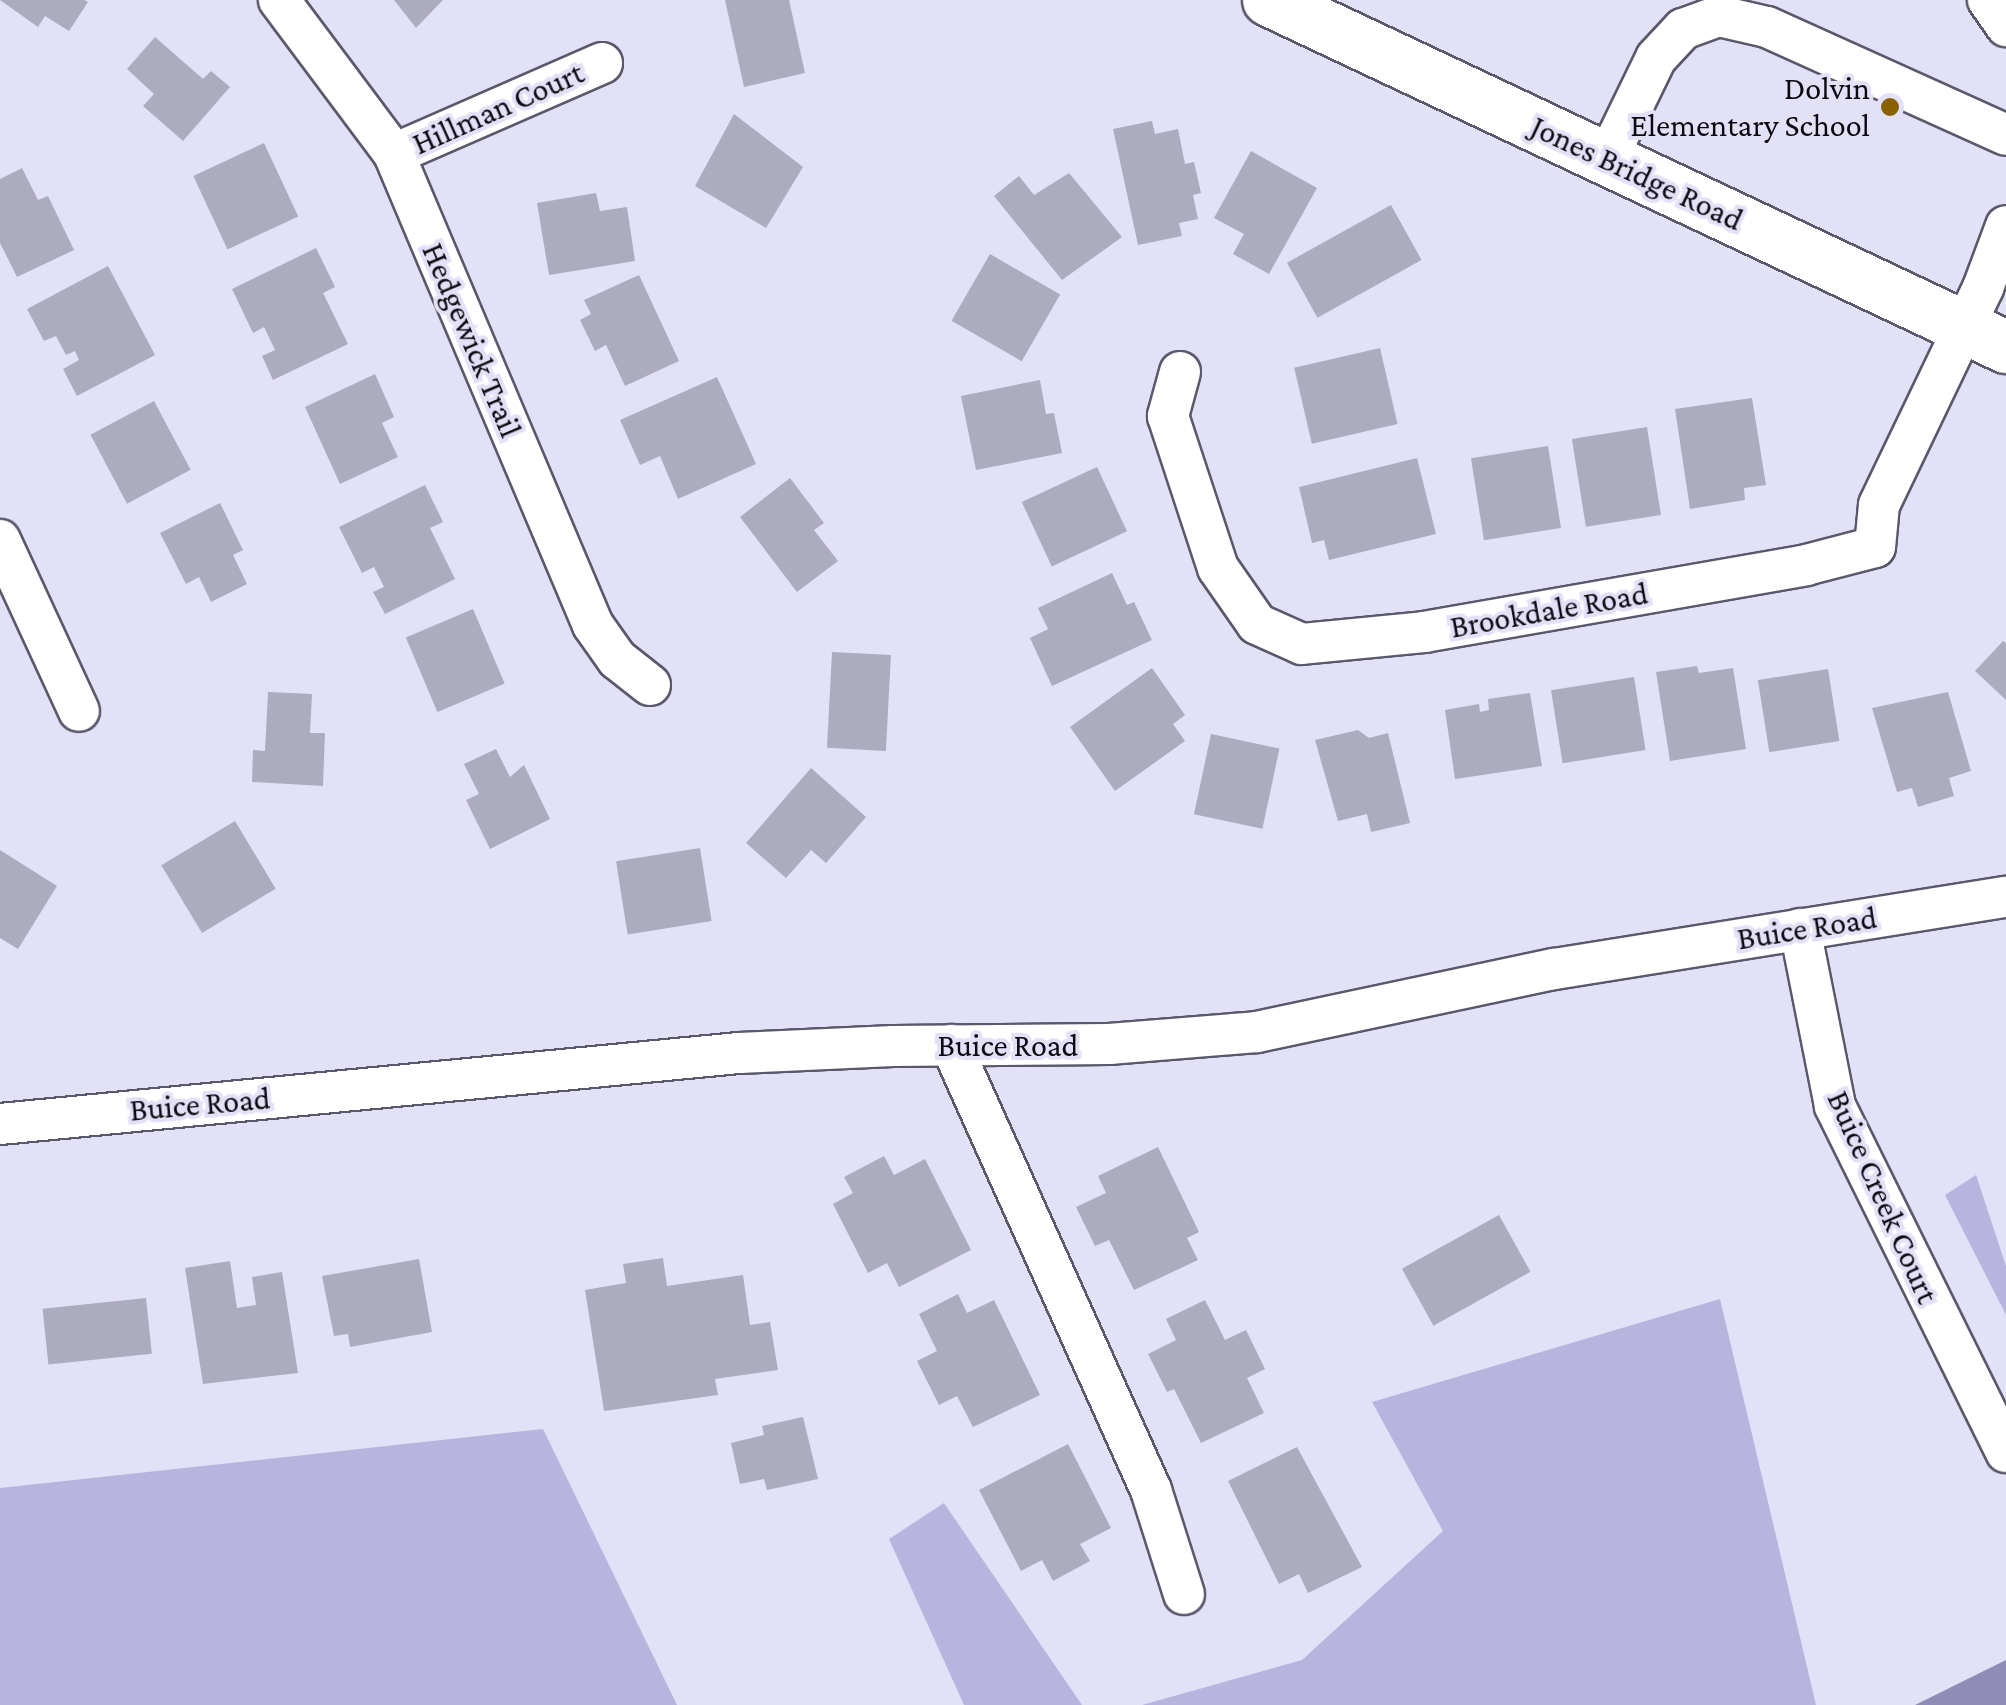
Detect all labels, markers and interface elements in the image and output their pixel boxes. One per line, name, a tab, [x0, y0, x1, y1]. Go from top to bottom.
street label: Hillman Court	[406, 53, 590, 163]
place label: Dolvin Elementary School	[1630, 70, 1870, 145]
marker: Dolvin Elementary School	[1879, 96, 1901, 118]
street label: Jones Bridge Road	[1525, 107, 1749, 239]
street label: Hedgewick Trail	[414, 237, 530, 443]
street label: Brookdale Road	[1447, 574, 1651, 646]
street label: Buice Road	[1734, 898, 1880, 958]
street label: Buice Road	[938, 1026, 1078, 1064]
street label: Buice Road	[128, 1079, 272, 1129]
street label: Buice Creek Court	[1819, 1085, 1947, 1309]

